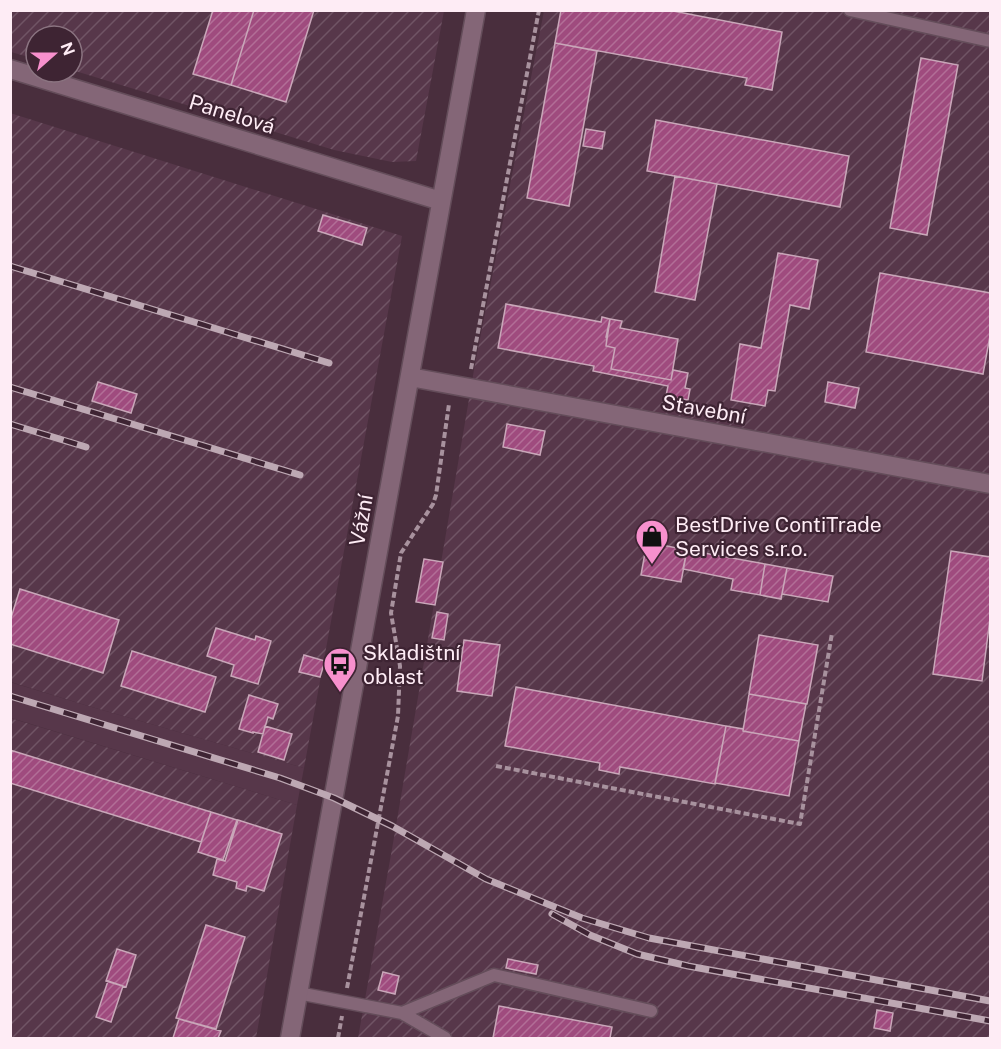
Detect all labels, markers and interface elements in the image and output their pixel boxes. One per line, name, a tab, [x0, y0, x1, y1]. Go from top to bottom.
north arrow	[24, 24, 84, 84]
text: N	[56, 40, 79, 58]
street label: Panelová	[186, 89, 278, 139]
street label: Stavební	[660, 389, 749, 429]
street label: Vážní	[344, 491, 378, 548]
place label: BestDrive ContiTrade Services s.r.o.	[675, 512, 882, 561]
shop icon: BestDrive ContiTrade Services s.r.o.	[634, 518, 670, 565]
place label: Skladištní oblast	[363, 640, 461, 689]
bus stop icon: Skladištní oblast	[322, 646, 358, 693]

